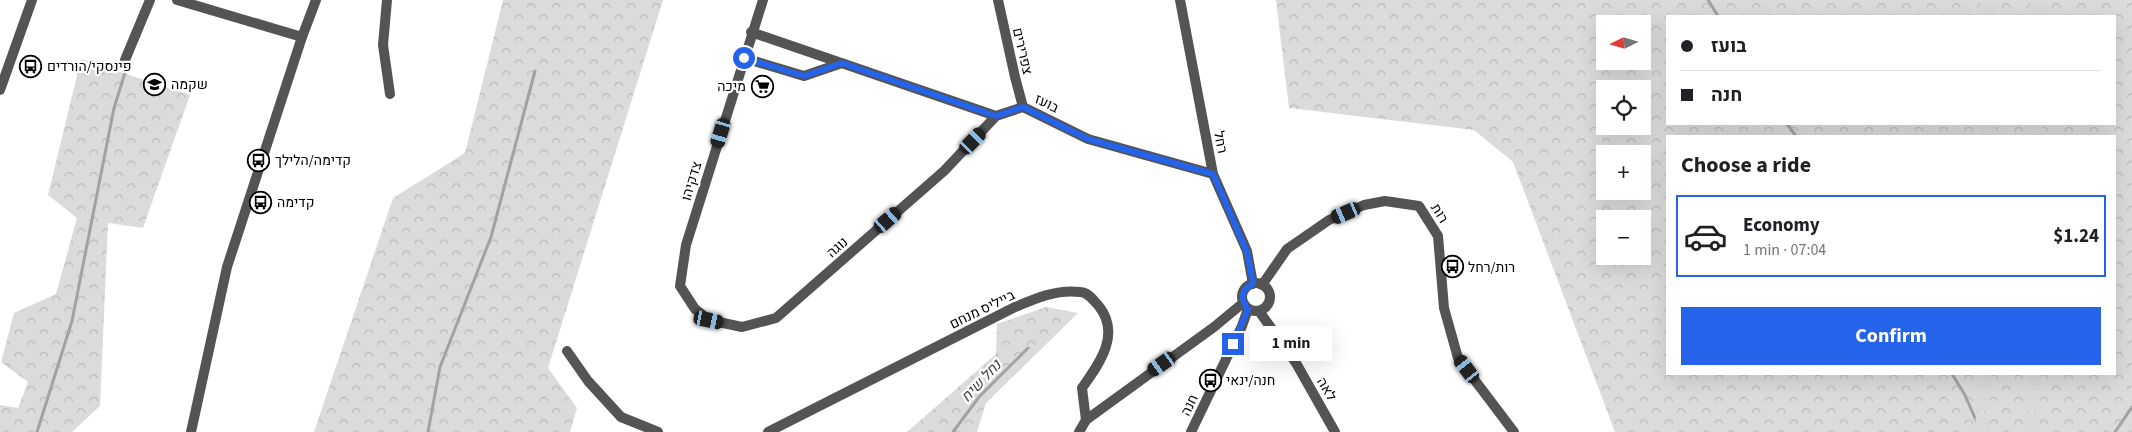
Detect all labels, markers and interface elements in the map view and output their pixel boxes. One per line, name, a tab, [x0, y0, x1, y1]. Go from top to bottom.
north arrow	[1596, 15, 1651, 70]
map controls	[1596, 15, 1651, 265]
street label: צפרירים	[1007, 26, 1037, 77]
text: בועז	[1711, 33, 1747, 60]
route start	[733, 47, 755, 69]
bus stop icon: פינסקי/הורדים	[19, 54, 43, 78]
place label: פינסקי/הורדים	[47, 57, 131, 77]
school or university icon: שקמה	[143, 72, 167, 96]
supermarket icon: מיכה	[750, 74, 774, 98]
place label: שקמה	[171, 75, 208, 95]
place label: מיכה	[717, 77, 746, 97]
button: locate	[1596, 80, 1651, 135]
text: חנה	[1711, 82, 1742, 109]
street label: בועז	[1031, 90, 1063, 119]
car	[709, 116, 732, 150]
car	[957, 125, 988, 157]
street label: רחל	[1208, 129, 1232, 155]
button: +	[1596, 145, 1651, 200]
bus stop icon: קדימה/הלילך	[247, 148, 271, 172]
text: Choose a ride	[1681, 149, 1811, 181]
place label: קדימה/הלילך	[275, 151, 351, 171]
street label: צדקיהו	[677, 159, 708, 203]
bus stop icon: קדימה	[249, 190, 273, 214]
place label: קדימה	[277, 193, 314, 213]
car	[1329, 200, 1362, 226]
street label: רות	[1425, 200, 1453, 227]
car	[871, 204, 904, 236]
button: −	[1596, 210, 1651, 265]
text: Economy	[1743, 212, 1820, 239]
icon: car	[1683, 214, 1728, 259]
text: $1.24	[2053, 223, 2099, 250]
street label: נוגה	[822, 233, 853, 263]
text: 1 min · 07:04	[1743, 239, 1826, 261]
bus stop icon: רות/רחל	[1440, 255, 1464, 279]
place label: רות/רחל	[1468, 258, 1515, 278]
street label: בייליס מנחם	[946, 285, 1019, 334]
button: Confirm	[1681, 307, 2101, 365]
car	[692, 310, 725, 330]
callout: 1 min	[1250, 326, 1333, 362]
text: 1 min	[1272, 332, 1310, 354]
route end	[1222, 333, 1244, 355]
car	[1145, 349, 1178, 379]
car	[1451, 353, 1482, 385]
water label: נחל שיח	[956, 354, 1007, 407]
bus stop icon: חנה/ינאי	[1198, 368, 1222, 392]
place label: חנה/ינאי	[1226, 371, 1275, 391]
street label: לאה	[1311, 374, 1341, 405]
street label: חנה	[1176, 391, 1204, 420]

